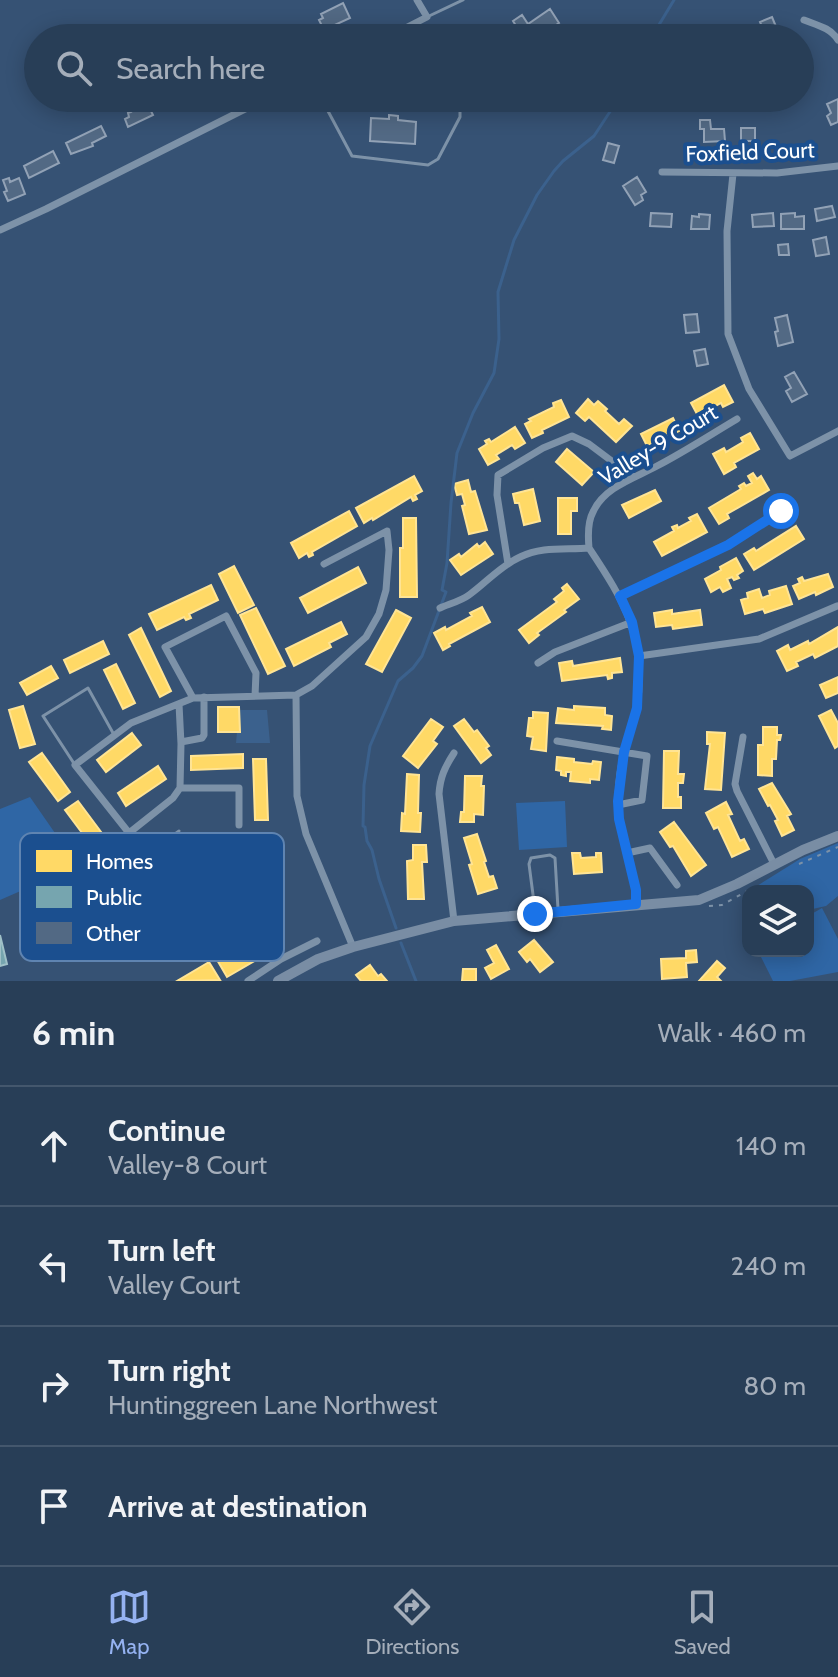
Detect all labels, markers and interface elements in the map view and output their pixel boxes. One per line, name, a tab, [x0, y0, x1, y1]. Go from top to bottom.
search box	[24, 24, 814, 112]
icon: search	[52, 46, 96, 90]
text: Search here	[116, 50, 265, 87]
street label: Foxfield Court	[685, 136, 816, 168]
street label: Valley-9 Court	[594, 399, 723, 491]
route start	[763, 493, 799, 529]
legend	[20, 833, 284, 961]
text: Homes	[86, 848, 153, 875]
text: Public	[86, 884, 142, 911]
map controls	[742, 885, 814, 957]
button: layers	[742, 885, 814, 957]
route end	[517, 896, 553, 932]
text: Other	[86, 920, 141, 947]
text: 6 min	[32, 1012, 115, 1054]
text: Walk · 460 m	[658, 1017, 806, 1049]
text: Continue	[108, 1112, 225, 1149]
icon: ahead	[32, 1124, 76, 1168]
text: 140 m	[736, 1130, 806, 1162]
text: Valley-8 Court	[108, 1149, 267, 1181]
text: Turn left	[108, 1232, 216, 1269]
icon: left	[32, 1244, 76, 1288]
text: 240 m	[731, 1250, 806, 1282]
text: Valley Court	[108, 1269, 240, 1301]
text: Turn right	[108, 1352, 231, 1389]
icon: right	[32, 1364, 76, 1408]
text: 80 m	[743, 1370, 806, 1402]
text: Huntinggreen Lane Northwest	[108, 1389, 437, 1421]
icon: arrive	[32, 1484, 76, 1528]
text: Arrive at destination	[108, 1488, 368, 1525]
tab: Map	[107, 1585, 151, 1660]
tab: Directions	[365, 1585, 459, 1660]
tab: Saved	[674, 1585, 731, 1660]

